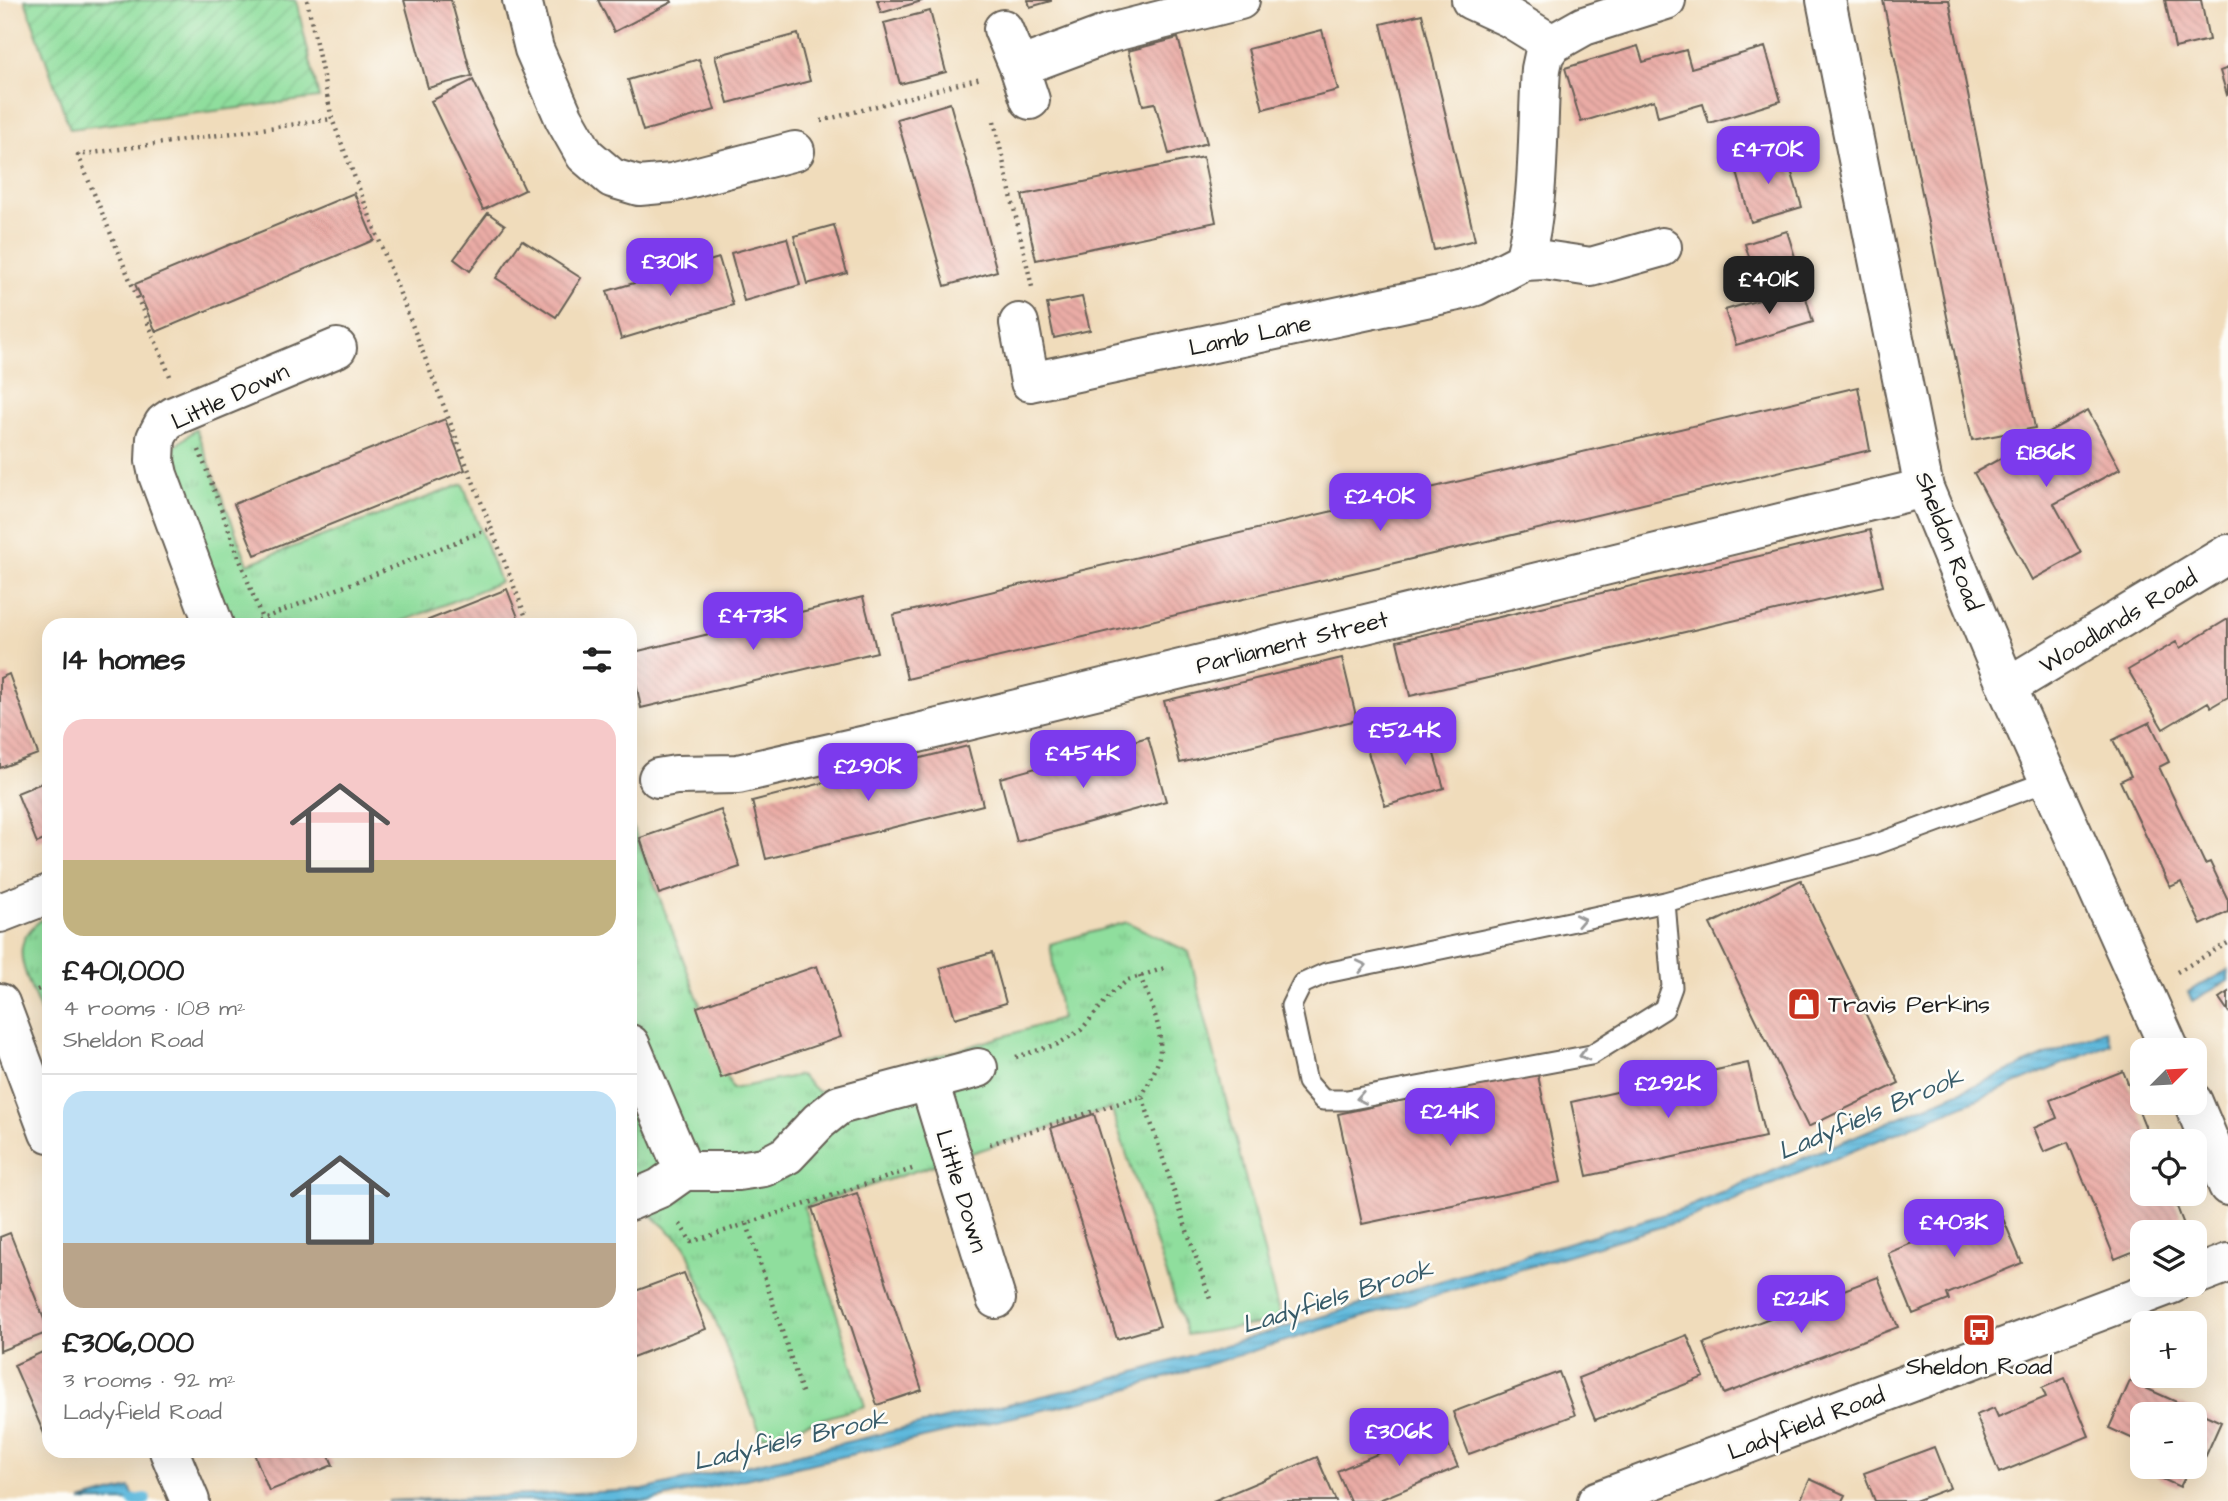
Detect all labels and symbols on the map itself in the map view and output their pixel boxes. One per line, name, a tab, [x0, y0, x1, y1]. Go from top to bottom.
pin: £470K	[1719, 127, 1817, 186]
pin: £301K	[621, 238, 719, 298]
pin: £401K	[1720, 256, 1818, 316]
street label: Lamb Lane	[1186, 306, 1315, 366]
street label: Little Down	[166, 355, 295, 439]
pin: £186K	[1997, 430, 2095, 489]
street label: Sheldon Road	[1906, 467, 1990, 616]
pin: £240K	[1331, 474, 1429, 533]
street label: Woodlands Road	[2033, 561, 2204, 683]
pin: £473K	[704, 592, 802, 652]
street label: Parliament Street	[1192, 603, 1392, 683]
pin: £524K	[1356, 708, 1454, 767]
pin: £454K	[1034, 730, 1132, 790]
pin: £290K	[819, 744, 917, 803]
one-way arrow	[1574, 913, 1586, 928]
one-way arrow	[1356, 959, 1368, 974]
shop icon: Travis Perkins	[1785, 985, 1823, 1023]
place label: Travis Perkins	[1828, 988, 1990, 1022]
north arrow	[2130, 1038, 2207, 1115]
one-way arrow	[1578, 1047, 1590, 1061]
water label: Ladyfiels Brook	[1772, 1058, 1970, 1170]
pin: £292K	[1619, 1060, 1717, 1120]
pin: £241K	[1401, 1088, 1499, 1148]
one-way arrow	[1355, 1090, 1367, 1105]
street label: Little Down	[926, 1126, 996, 1257]
pin: £403K	[1905, 1200, 2003, 1259]
water label: Ladyfiels Brook	[1237, 1251, 1438, 1344]
pin: £221K	[1752, 1276, 1850, 1335]
bus stop icon: Sheldon Road	[1960, 1311, 1998, 1349]
place label: Sheldon Road	[1906, 1350, 2052, 1384]
street label: Ladyfield Road	[1723, 1378, 1890, 1470]
water label: Ladyfiels Brook	[690, 1400, 892, 1481]
pin: £306K	[1350, 1408, 1448, 1468]

